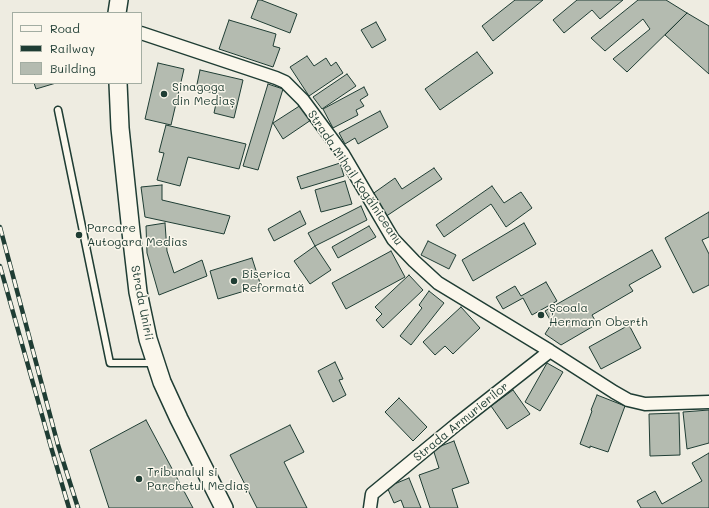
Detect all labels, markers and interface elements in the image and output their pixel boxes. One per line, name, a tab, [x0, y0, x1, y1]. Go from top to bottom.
legend	[12, 12, 142, 84]
text: Road	[50, 20, 80, 36]
text: Railway	[50, 40, 95, 56]
text: Building	[50, 60, 96, 76]
place label: Sinagoga din Mediaș	[172, 80, 235, 108]
marker: Sinagoga din Mediaș	[159, 89, 169, 99]
street label: Strada Mihail Kogălniceanu	[304, 108, 406, 248]
place label: Parcare Autogara Medias	[87, 221, 188, 249]
marker: Parcare Autogara Medias	[74, 230, 84, 240]
street label: Strada Unirii	[128, 264, 156, 342]
place label: Biserica Reformată	[242, 267, 305, 295]
marker: Biserica Reformată	[229, 276, 239, 286]
place label: Școala Hermann Oberth	[549, 301, 648, 329]
marker: Școala Hermann Oberth	[536, 310, 546, 320]
street label: Strada Armurierilor	[411, 379, 511, 465]
place label: Tribunalul si Parchetul Mediaș	[147, 465, 249, 493]
marker: Tribunalul si Parchetul Mediaș	[134, 474, 144, 484]

